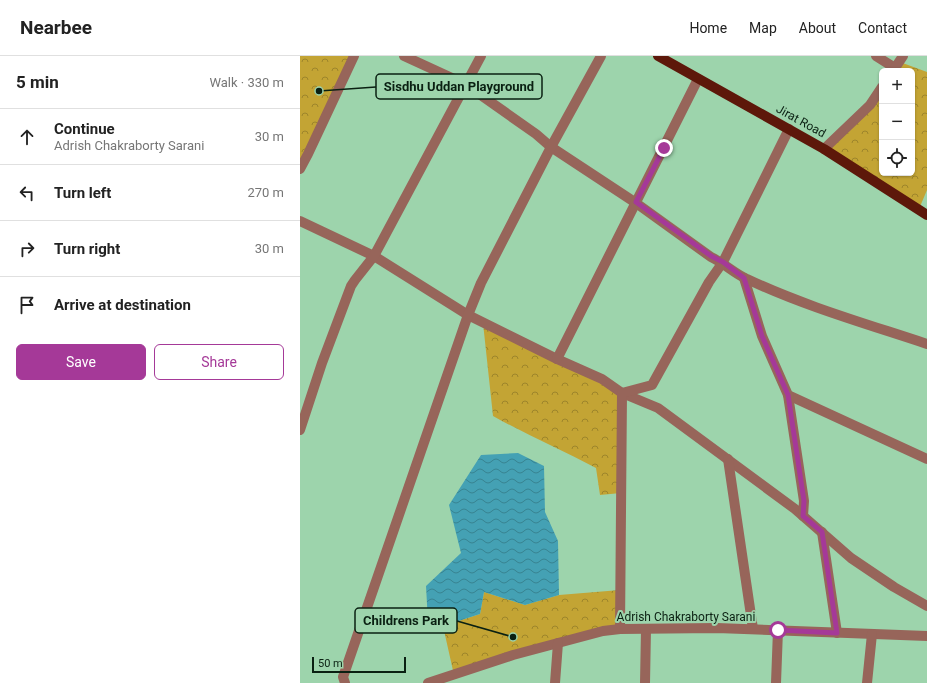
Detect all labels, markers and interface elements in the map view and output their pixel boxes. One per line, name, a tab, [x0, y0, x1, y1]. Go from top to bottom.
text: Nearbee	[20, 16, 92, 39]
text: Home	[689, 20, 727, 36]
text: Map	[749, 20, 777, 36]
text: About	[799, 20, 836, 36]
text: Contact	[858, 20, 907, 36]
map controls	[879, 68, 915, 176]
button: +	[879, 68, 915, 104]
text: 5 min	[16, 72, 59, 92]
callout: Sisdhu Uddan Playground	[376, 74, 542, 99]
text: Walk · 330 m	[209, 75, 284, 90]
text: Sisdhu Uddan Playground	[384, 79, 534, 94]
street label: Jirat Road	[774, 102, 828, 140]
button: −	[879, 104, 915, 140]
text: Continue	[54, 120, 115, 138]
icon: ahead	[16, 126, 38, 148]
text: 30 m	[255, 129, 284, 144]
text: Adrish Chakraborty Sarani	[54, 138, 204, 153]
route end	[655, 139, 673, 157]
button: locate	[879, 140, 915, 176]
icon: left	[16, 182, 38, 204]
text: Turn left	[54, 184, 111, 202]
text: 270 m	[247, 185, 284, 200]
icon: right	[16, 238, 38, 260]
text: Turn right	[54, 240, 120, 258]
text: 30 m	[255, 241, 284, 256]
icon: arrive	[16, 294, 38, 316]
text: Arrive at destination	[54, 296, 191, 314]
button: Save	[16, 344, 146, 380]
button: Share	[154, 344, 284, 380]
callout: Childrens Park	[355, 608, 457, 633]
street label: Adrish Chakraborty Sarani	[617, 610, 755, 624]
text: Childrens Park	[363, 613, 450, 628]
route start	[769, 621, 787, 639]
scale bar	[312, 655, 406, 674]
text: 50 m	[318, 657, 343, 670]

